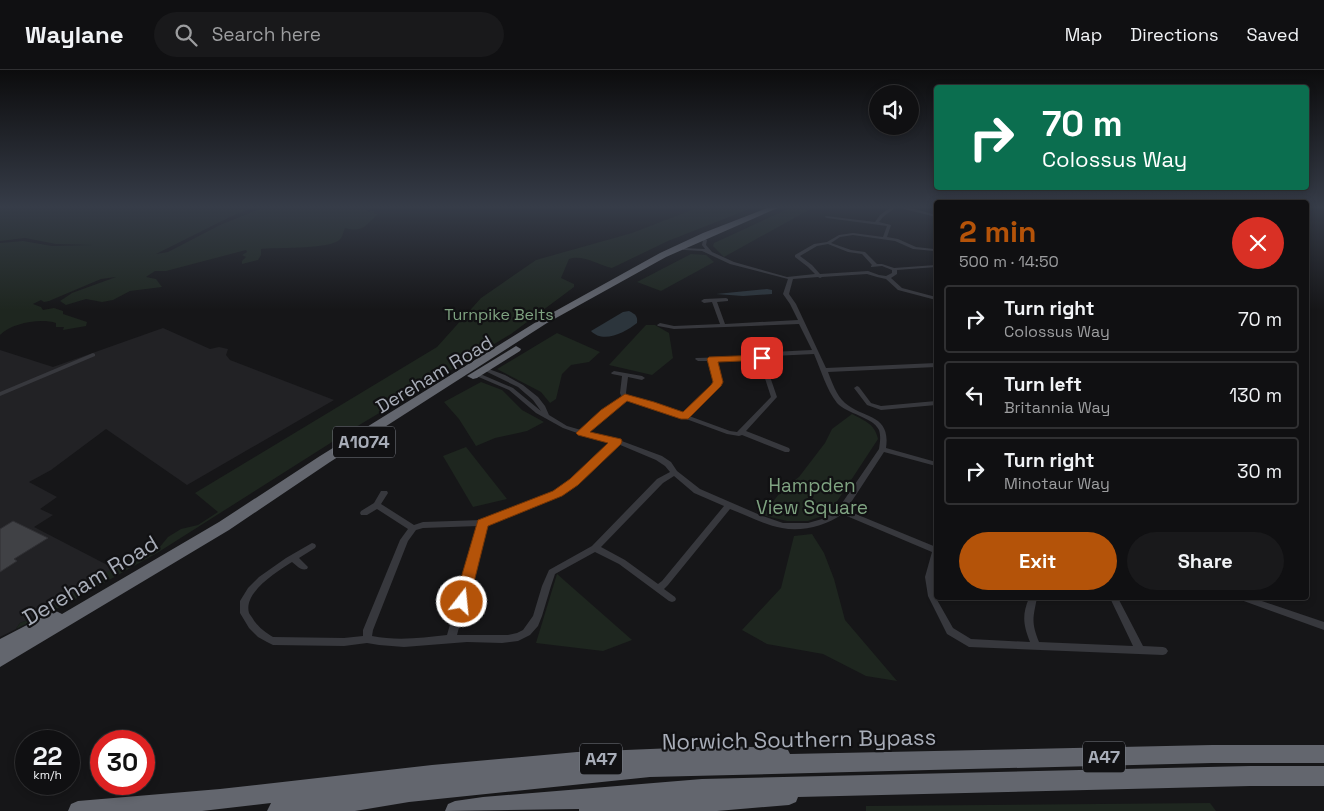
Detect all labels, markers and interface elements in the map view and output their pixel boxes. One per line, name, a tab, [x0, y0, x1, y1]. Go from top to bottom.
search box	[154, 12, 504, 57]
text: Waylane	[25, 19, 124, 50]
icon: search	[172, 21, 200, 49]
text: Search here	[212, 22, 321, 47]
text: Map	[1065, 23, 1102, 46]
text: Directions	[1130, 23, 1219, 46]
text: Saved	[1247, 23, 1299, 46]
map controls	[869, 85, 919, 135]
button: sound	[869, 85, 919, 135]
text: 70 m	[1042, 102, 1123, 146]
icon: right	[959, 105, 1024, 170]
text: Colossus Way	[1042, 145, 1187, 173]
text: 2 min	[959, 212, 1037, 251]
button: close	[1232, 217, 1284, 269]
text: 500 m · 14:50	[959, 251, 1059, 272]
text: Turn right	[1004, 296, 1094, 321]
park label: Turnpike Belts	[444, 304, 554, 325]
icon: right	[961, 305, 989, 333]
text: 70 m	[1238, 307, 1282, 332]
text: Colossus Way	[1004, 321, 1110, 342]
street label: Dereham Road	[371, 330, 497, 419]
pin	[741, 337, 783, 379]
icon: arrive	[748, 344, 776, 372]
text: Turn left	[1004, 372, 1082, 397]
icon: left	[961, 381, 989, 409]
text: 130 m	[1229, 383, 1282, 408]
text: Britannia Way	[1004, 397, 1110, 418]
road number: A1074	[333, 427, 395, 458]
text: Turn right	[1004, 448, 1094, 473]
icon: right	[961, 457, 989, 485]
text: 30 m	[1237, 459, 1282, 484]
park label: Hampden View Square	[756, 473, 868, 520]
text: Minotaur Way	[1004, 473, 1110, 494]
street label: Dereham Road	[17, 529, 163, 631]
button: Exit	[959, 532, 1117, 590]
button: Share	[1127, 532, 1284, 590]
position arrow	[435, 575, 487, 627]
street label: Norwich Southern Bypass	[662, 723, 936, 755]
speed limit sign: 30	[90, 730, 155, 795]
text: 22	[33, 740, 62, 772]
road number: A47	[1083, 742, 1125, 772]
road number: A47	[580, 744, 622, 774]
text: km/h	[33, 767, 62, 783]

